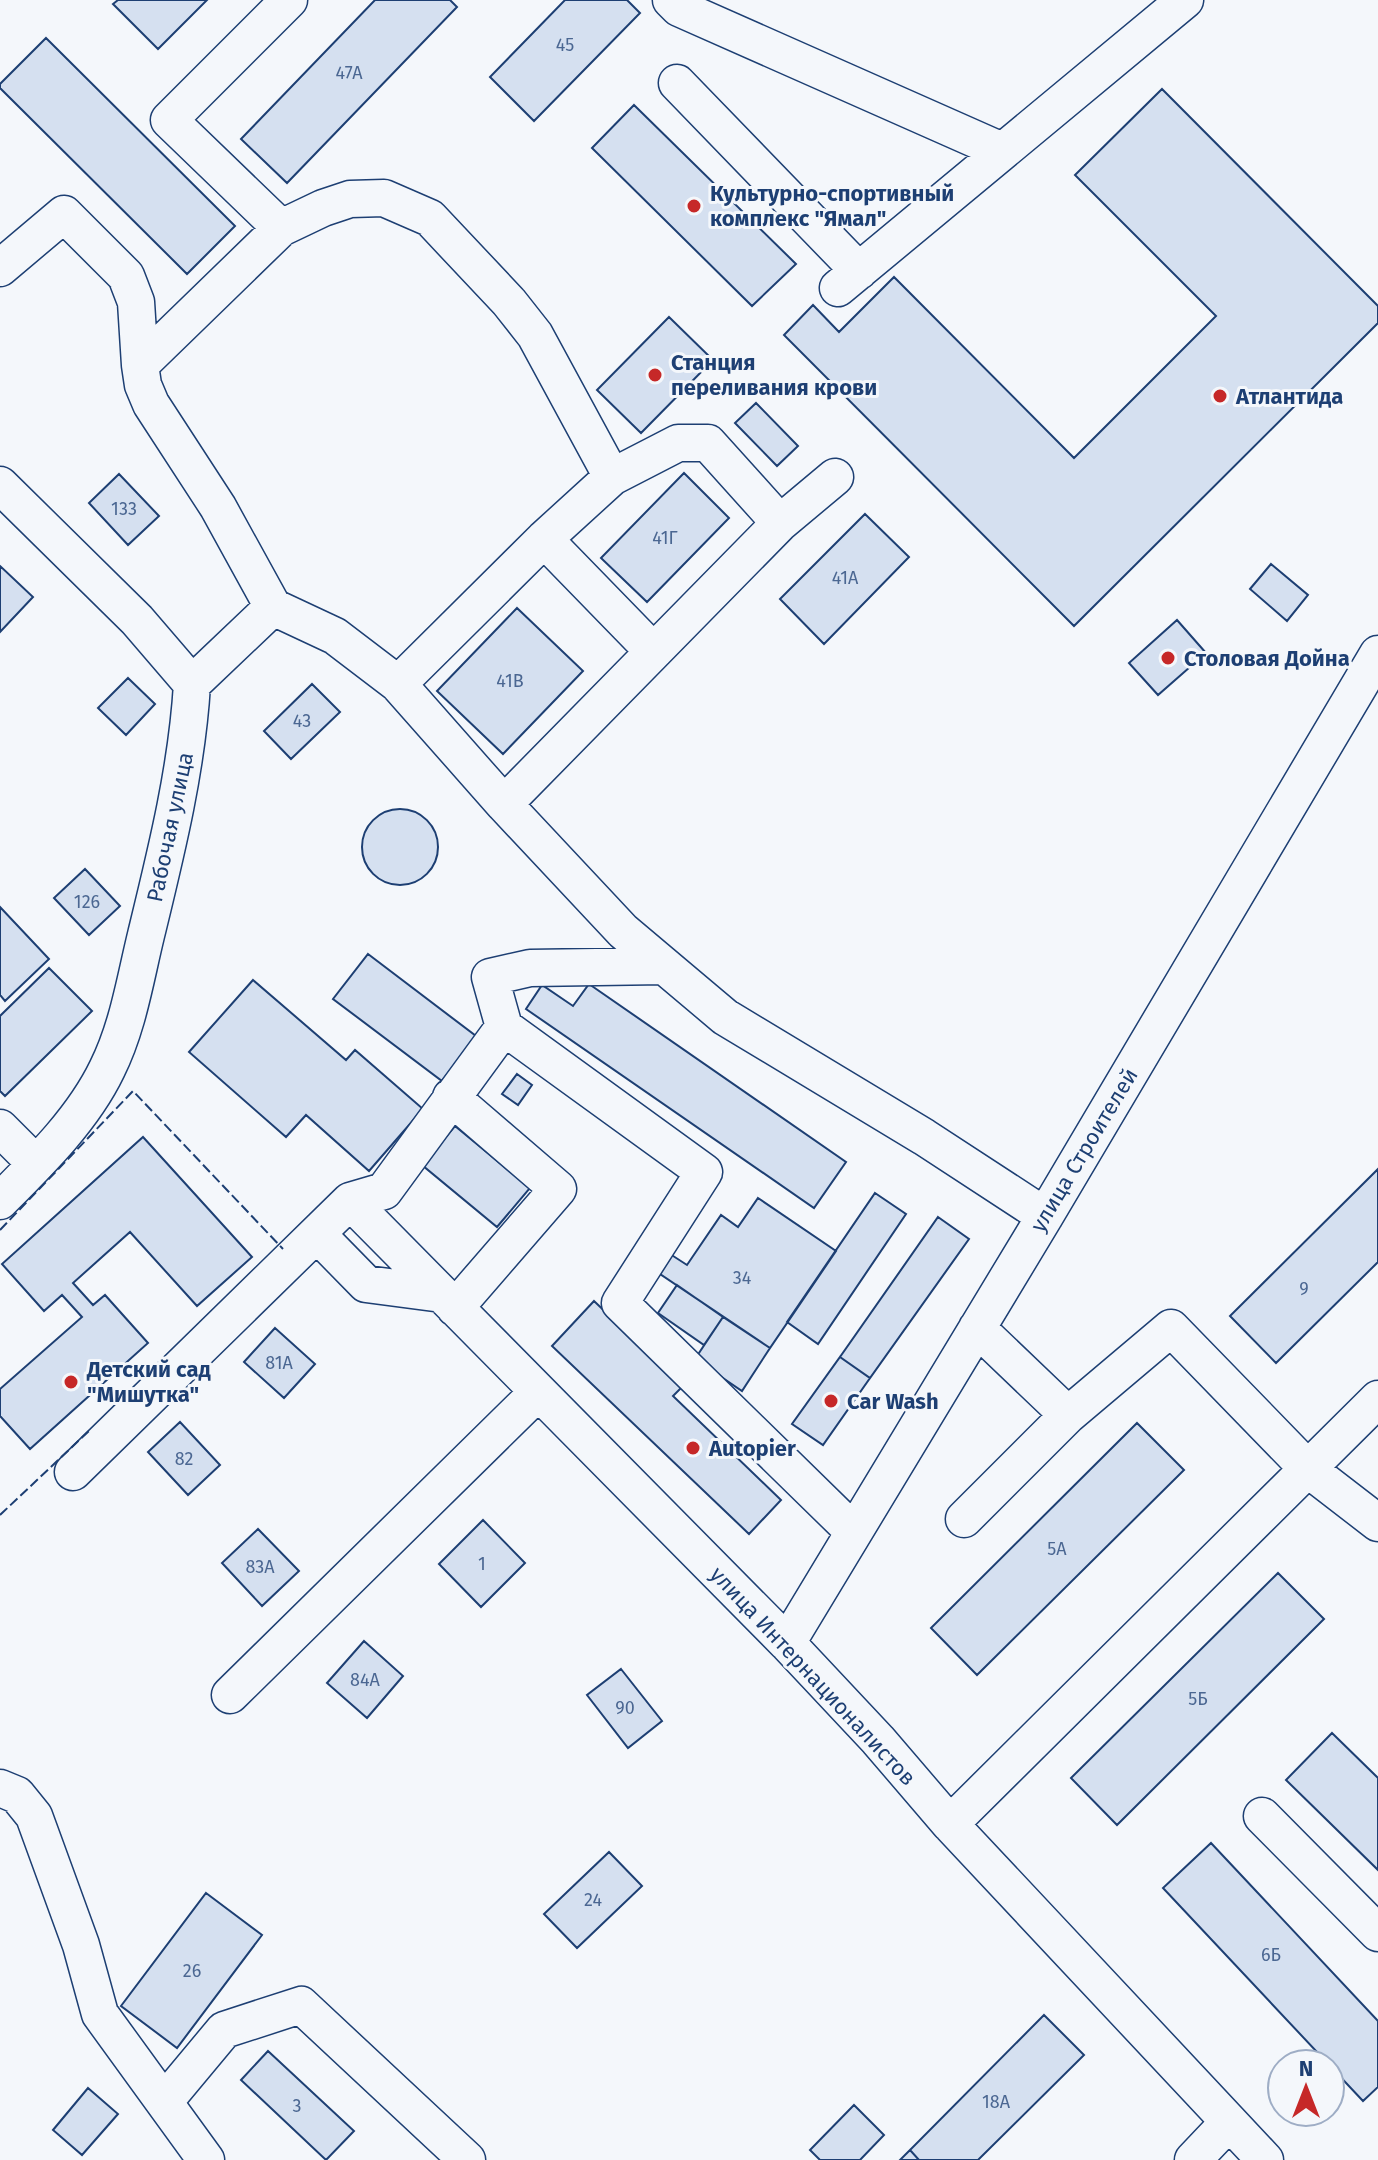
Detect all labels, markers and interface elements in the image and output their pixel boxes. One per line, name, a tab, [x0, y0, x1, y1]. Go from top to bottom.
house number: 45	[556, 34, 574, 56]
house number: 47А	[336, 62, 363, 84]
place label: Культурно-спортивный комплекс "Ямал"	[710, 180, 954, 232]
marker: Культурно-спортивный комплекс "Ямал"	[685, 197, 703, 215]
place label: Станция переливания крови	[671, 349, 877, 401]
marker: Станция переливания крови	[646, 366, 664, 384]
place label: Атлантида	[1235, 383, 1343, 410]
marker: Атлантида	[1211, 387, 1229, 405]
house number: 133	[111, 498, 137, 520]
house number: 41Г	[652, 527, 678, 549]
house number: 41А	[832, 567, 859, 589]
place label: Столовая Дойна	[1184, 645, 1350, 672]
marker: Столовая Дойна	[1159, 649, 1177, 667]
house number: 41В	[496, 670, 524, 692]
house number: 43	[293, 710, 311, 732]
street label: Рабочая улица	[141, 750, 199, 904]
house number: 126	[74, 891, 100, 913]
street label: улица Строителей	[1024, 1063, 1144, 1237]
house number: 34	[733, 1267, 752, 1289]
house number: 9	[1299, 1278, 1309, 1300]
house number: 81А	[265, 1352, 293, 1374]
place label: Детский сад "Мишутка"	[86, 1356, 211, 1408]
marker: Детский сад "Мишутка"	[62, 1373, 80, 1391]
place label: Car Wash	[847, 1388, 939, 1415]
marker: Car Wash	[822, 1392, 840, 1410]
place label: Autopier	[708, 1435, 796, 1462]
marker: Autopier	[684, 1439, 702, 1457]
house number: 82	[175, 1448, 193, 1470]
house number: 5А	[1047, 1538, 1067, 1560]
house number: 1	[478, 1553, 486, 1575]
house number: 83А	[245, 1556, 275, 1578]
street label: улица Интернационалистов	[704, 1561, 922, 1791]
house number: 84А	[350, 1669, 381, 1691]
house number: 5Б	[1188, 1688, 1208, 1710]
house number: 90	[615, 1697, 635, 1719]
house number: 24	[584, 1889, 602, 1911]
house number: 6Б	[1261, 1944, 1281, 1966]
house number: 26	[183, 1960, 201, 1982]
north arrow	[1266, 2048, 1346, 2128]
text: N	[1299, 2055, 1313, 2082]
house number: 18А	[982, 2091, 1011, 2113]
house number: 3	[293, 2095, 301, 2117]

